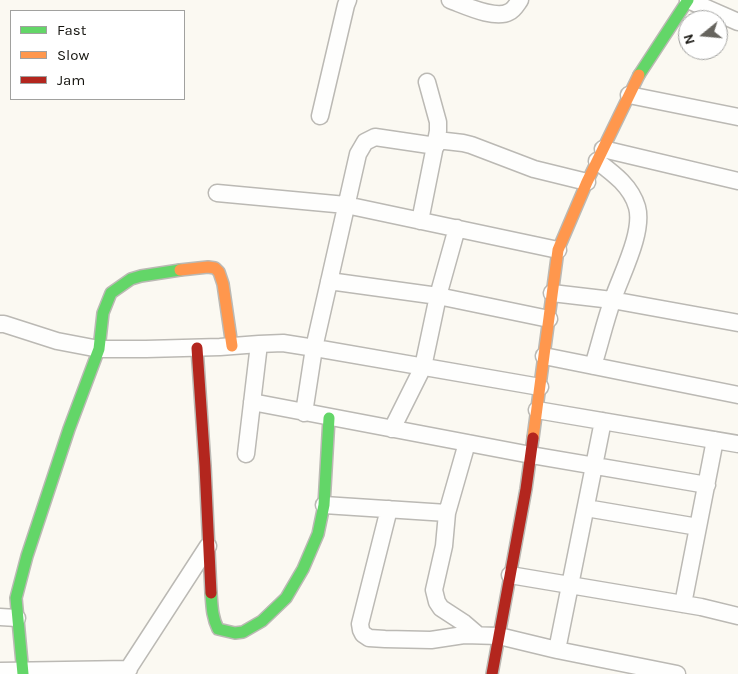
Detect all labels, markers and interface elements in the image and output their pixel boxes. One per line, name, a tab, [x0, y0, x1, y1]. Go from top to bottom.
legend	[10, 10, 185, 100]
north arrow	[678, 10, 728, 60]
text: Fast	[57, 21, 86, 39]
text: N	[680, 32, 699, 47]
text: Slow	[57, 46, 89, 64]
text: Jam	[57, 71, 85, 89]

